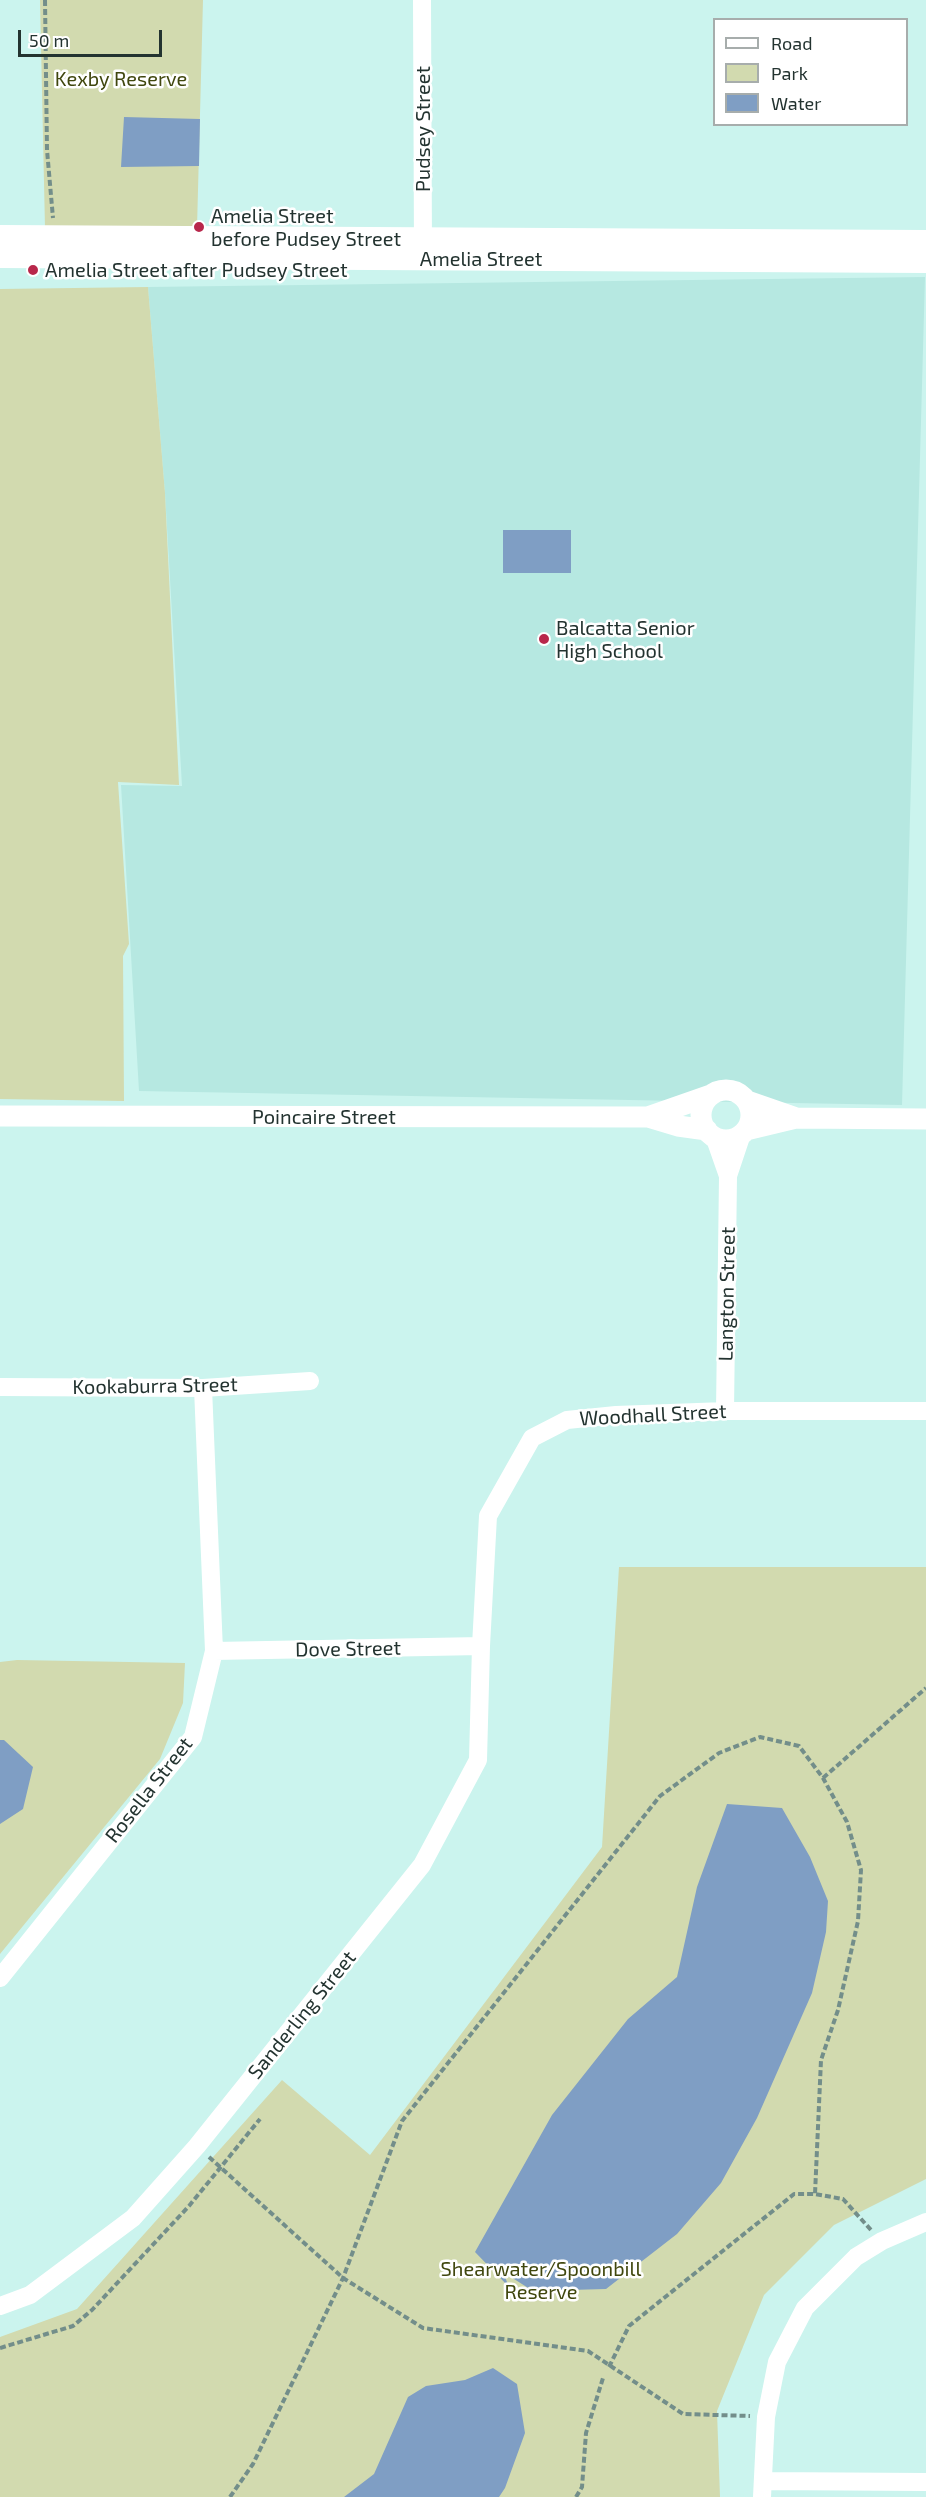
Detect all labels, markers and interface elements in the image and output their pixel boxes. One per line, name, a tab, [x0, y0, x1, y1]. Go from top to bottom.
scale bar	[21, 18, 165, 56]
legend	[713, 18, 908, 126]
text: 50 m	[29, 29, 69, 51]
text: Road	[771, 32, 812, 54]
text: Park	[771, 62, 808, 84]
street label: Pudsey Street	[411, 66, 435, 192]
park label: Kexby Reserve	[55, 67, 187, 91]
text: Water	[771, 92, 821, 114]
place label: Amelia Street before Pudsey Street	[211, 204, 401, 251]
marker: Amelia Street before Pudsey Street	[192, 220, 206, 234]
street label: Amelia Street	[420, 247, 542, 271]
place label: Amelia Street after Pudsey Street	[45, 258, 348, 282]
marker: Amelia Street after Pudsey Street	[26, 263, 40, 277]
place label: Balcatta Senior High School	[556, 616, 695, 663]
marker: Balcatta Senior High School	[537, 632, 551, 646]
street label: Poincaire Street	[252, 1105, 396, 1129]
street label: Langton Street	[714, 1226, 740, 1362]
street label: Kookaburra Street	[72, 1373, 238, 1399]
street label: Woodhall Street	[579, 1399, 727, 1431]
street label: Dove Street	[295, 1636, 401, 1662]
street label: Rosella Street	[100, 1732, 198, 1848]
street label: Sanderling Street	[243, 1946, 361, 2084]
park label: Shearwater/Spoonbill Reserve	[441, 2257, 641, 2304]

